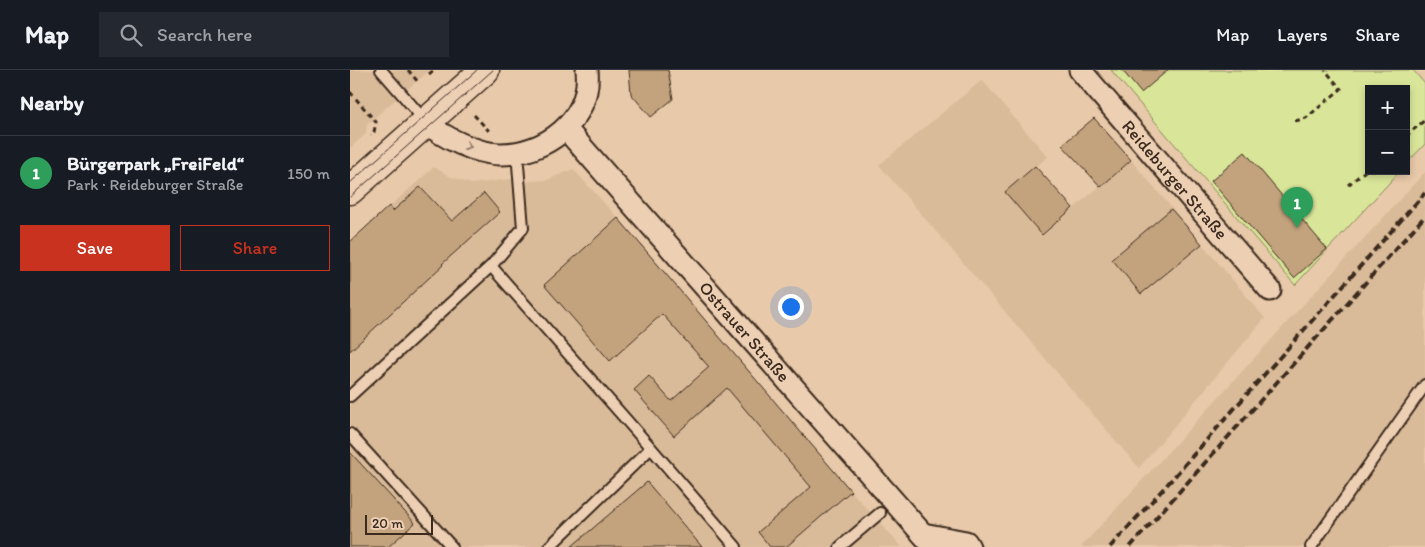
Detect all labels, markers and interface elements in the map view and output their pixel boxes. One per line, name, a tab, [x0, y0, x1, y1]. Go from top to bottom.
search box	[99, 12, 449, 57]
text: Map	[25, 20, 69, 49]
icon: search	[117, 21, 145, 49]
text: Search here	[157, 23, 252, 46]
text: Map	[1216, 24, 1249, 46]
text: Layers	[1277, 24, 1327, 46]
text: Share	[1355, 24, 1400, 46]
map controls	[1365, 85, 1410, 175]
button: +	[1365, 85, 1410, 130]
text: Nearby	[20, 90, 84, 115]
street label: Reideburger Straße	[1117, 115, 1232, 244]
button: −	[1365, 130, 1410, 175]
one-way arrow	[464, 141, 472, 151]
text: Bürgerpark „FreiFeld“	[67, 152, 244, 175]
text: 1	[32, 164, 40, 183]
text: 150 m	[287, 164, 330, 183]
text: Park · Reideburger Straße	[67, 175, 243, 194]
pin: 1	[1281, 187, 1313, 228]
button: Save	[20, 225, 170, 271]
button: Share	[180, 225, 330, 271]
street label: Ostrauer Straße	[694, 277, 795, 387]
your location	[778, 294, 804, 320]
scale bar	[365, 512, 432, 535]
text: 20 m	[372, 515, 403, 532]

